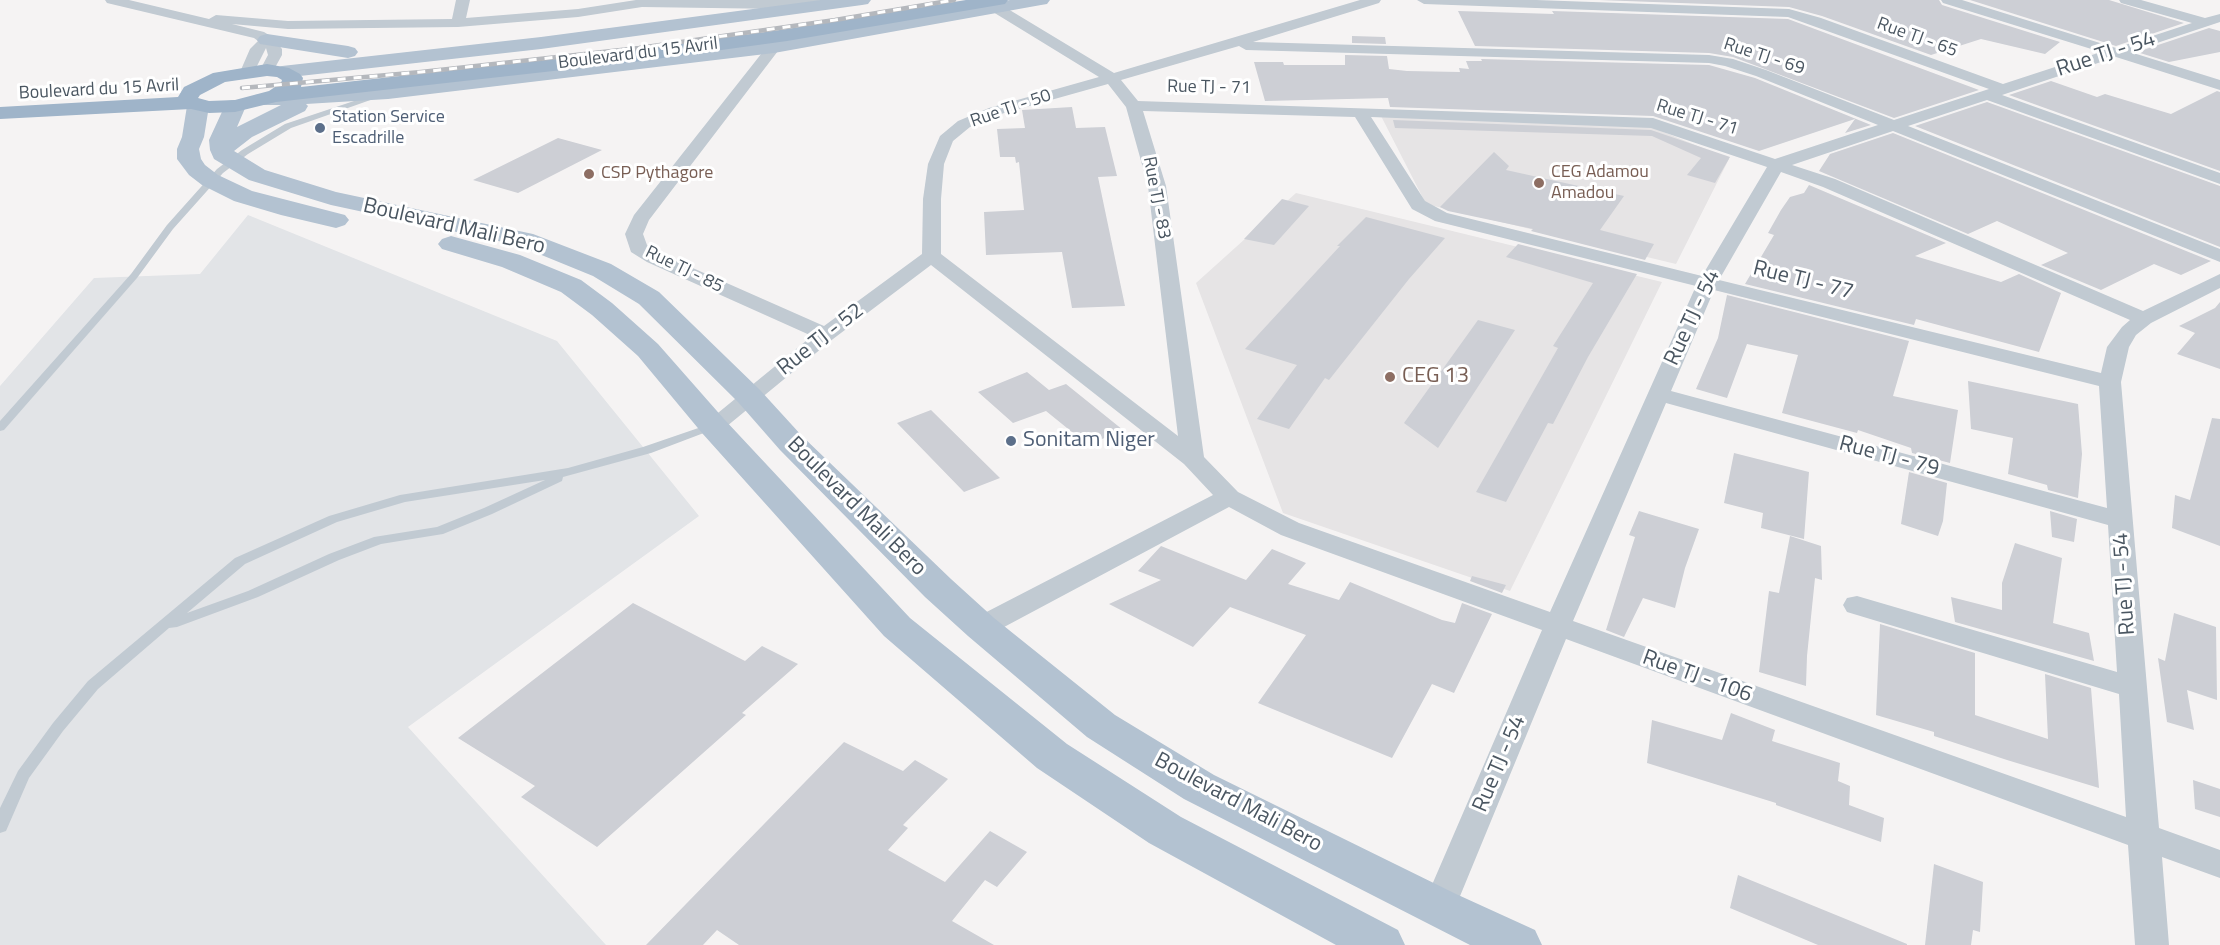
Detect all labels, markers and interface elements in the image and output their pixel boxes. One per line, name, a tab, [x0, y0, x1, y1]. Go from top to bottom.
street label: Rue TJ - 65	[1874, 14, 1960, 62]
street label: Rue TJ - 54	[2053, 27, 2159, 83]
street label: Boulevard du 15 Avril	[557, 33, 719, 75]
street label: Rue TJ - 69	[1721, 34, 1807, 80]
street label: Boulevard du 15 Avril	[18, 75, 180, 105]
street label: Rue TJ - 71	[1167, 76, 1251, 100]
street label: Rue TJ - 50	[968, 85, 1054, 133]
street label: Rue TJ - 71	[1654, 95, 1740, 141]
place label: Station Service Escadrille	[332, 107, 445, 150]
marker: Station Service Escadrille	[313, 121, 327, 135]
street label: Rue TJ - 83	[1137, 155, 1175, 241]
place label: CEG Adamou Amadou	[1551, 162, 1649, 204]
place label: CSP Pythagore	[601, 163, 713, 185]
marker: CSP Pythagore	[582, 167, 596, 181]
marker: CEG Adamou Amadou	[1532, 176, 1546, 190]
street label: Boulevard Mali Bero	[360, 193, 548, 261]
street label: Rue TJ - 85	[642, 242, 726, 298]
street label: Rue TJ - 77	[1750, 256, 1856, 306]
street label: Rue TJ - 54	[1659, 266, 1727, 370]
street label: Rue TJ - 52	[772, 298, 870, 382]
place label: CEG 13	[1402, 364, 1469, 390]
marker: CEG 13	[1383, 370, 1397, 384]
place label: Sonitam Niger	[1023, 428, 1155, 454]
street label: Rue TJ - 79	[1836, 431, 1942, 483]
street label: Boulevard Mali Bero	[781, 432, 931, 582]
marker: Sonitam Niger	[1004, 434, 1018, 448]
street label: Rue TJ - 54	[2108, 532, 2142, 636]
street label: Rue TJ - 106	[1639, 645, 1755, 709]
street label: Rue TJ - 54	[1468, 712, 1532, 816]
street label: Boulevard Mali Bero	[1150, 748, 1326, 858]

